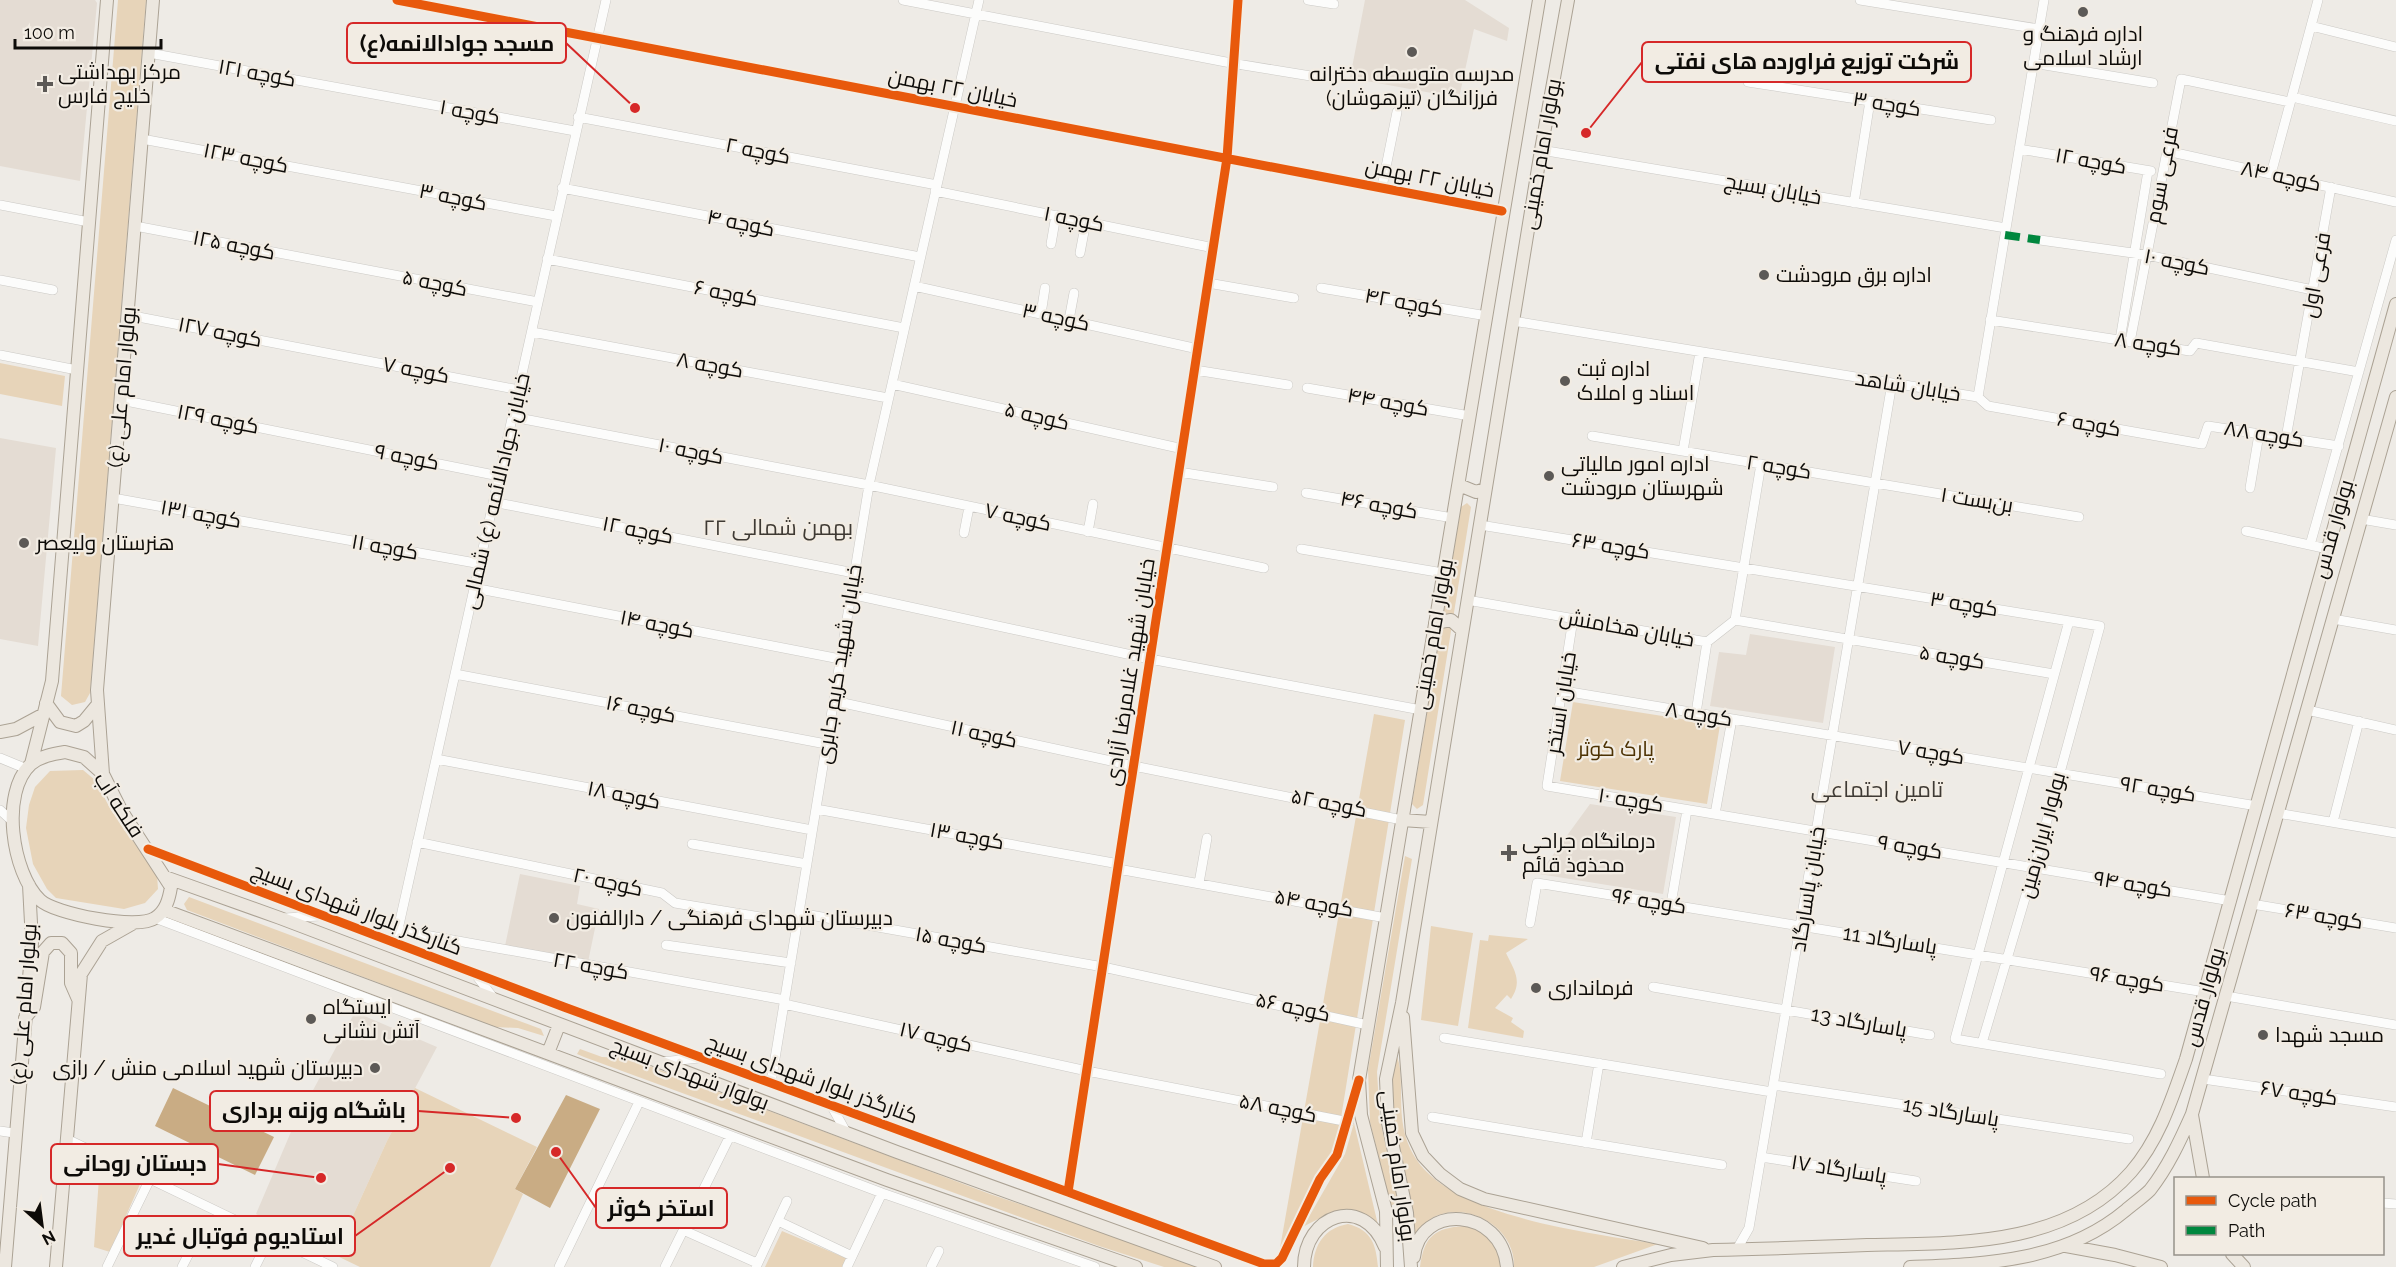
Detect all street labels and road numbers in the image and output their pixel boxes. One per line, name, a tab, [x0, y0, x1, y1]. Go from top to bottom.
street label: کوچه ۱۲۱	[216, 53, 298, 94]
street label: خیابان ۲۲ بهمن	[886, 63, 1020, 113]
street label: بولوار امام خمینی	[1515, 77, 1568, 232]
street label: کوچه ۳	[1851, 86, 1923, 123]
street label: کوچه ۱	[438, 94, 502, 131]
street label: فرعی سوم	[2140, 124, 2185, 226]
street label: کوچه ۲	[723, 132, 793, 171]
street label: کوچه ۱۲۳	[201, 137, 291, 180]
street label: کوچه ۱۲	[2053, 142, 2129, 181]
street label: خیابان ۲۲ بهمن	[1363, 153, 1497, 203]
street label: کوچه ۸۴	[2238, 155, 2324, 198]
street label: خیابان بسیج	[1722, 168, 1824, 211]
street label: کوچه ۳	[417, 178, 489, 217]
street label: کوچه ۱	[1041, 200, 1106, 239]
street label: کوچه ۴	[705, 204, 777, 243]
street label: کوچه ۱۲۵	[190, 224, 277, 267]
street label: فرعی اول	[2296, 230, 2336, 320]
street label: کوچه ۱۰	[2142, 243, 2212, 282]
street label: کوچه ۵	[400, 264, 470, 303]
street label: کوچه ۶	[692, 274, 760, 313]
street label: کوچه ۴۲	[1362, 282, 1445, 323]
street label: کوچه ۳	[1020, 297, 1092, 338]
street label: بولوار امام علی (ع)	[102, 305, 143, 469]
street label: کوچه ۱۲۷	[176, 311, 264, 354]
street label: کوچه ۸	[2113, 326, 2183, 363]
street label: کوچه ۸	[674, 346, 746, 385]
street label: کوچه ۷	[380, 351, 452, 390]
street label: خیابان شاهد	[1853, 365, 1963, 407]
street label: خیابان جوادالائمه (ع) شمالی	[456, 370, 537, 612]
street label: کوچه ۴۴	[1345, 382, 1431, 423]
street label: کوچه ۵	[1002, 396, 1072, 437]
street label: کوچه ۱۲۹	[175, 398, 261, 441]
street label: کوچه ۶	[2055, 406, 2123, 443]
street label: کوچه ۸۸	[2222, 415, 2306, 454]
street label: کوچه ۱۰	[656, 432, 726, 471]
street label: کوچه ۹	[372, 438, 442, 477]
street label: کوچه ۲	[1744, 449, 1813, 486]
street label: بولوار قدس	[2306, 477, 2360, 581]
street label: بن‌بست ۱	[1939, 481, 2015, 519]
street label: کوچه ۴۶	[1338, 485, 1420, 526]
street label: کوچه ۱۳۱	[158, 494, 243, 535]
street label: کوچه ۷	[982, 497, 1054, 538]
street label: کوچه ۱۲	[600, 510, 676, 551]
street label: کوچه ۶۳	[1570, 527, 1652, 566]
street label: کوچه ۱۱	[349, 528, 420, 567]
street label: خیابان شهید غلامرضا آزادی	[1099, 556, 1161, 788]
street label: بولوار امام خمینی	[1407, 557, 1460, 712]
street label: خیابان شهید کریم جابری	[810, 562, 869, 766]
street label: کوچه ۳	[1928, 586, 2000, 623]
street label: خیابان هخامنش	[1557, 603, 1697, 653]
street label: کوچه ۱۴	[618, 604, 696, 645]
street label: کوچه ۵	[1917, 639, 1987, 676]
street label: خیابان استخر	[1540, 650, 1582, 757]
street label: کوچه ۱۶	[604, 689, 678, 730]
street label: کوچه ۸	[1663, 696, 1734, 733]
street label: کوچه ۱۱	[948, 714, 1020, 755]
street label: کوچه ۷	[1895, 734, 1966, 771]
street label: فلکه آب	[89, 767, 150, 842]
street label: بولوار ایران‌زمین	[2013, 769, 2071, 901]
street label: کوچه ۹۲	[2118, 770, 2198, 809]
street label: کوچه ۱۸	[585, 775, 663, 816]
street label: کوچه ۱۰	[1596, 782, 1666, 819]
street label: کوچه ۵۲	[1289, 783, 1369, 824]
street label: کوچه ۱۳	[928, 817, 1006, 856]
street label: خیابان پاسارگاد	[1785, 824, 1832, 954]
street label: کوچه ۹	[1876, 829, 1944, 866]
street label: کنارگذر بلوار شهدای بسیج	[248, 857, 466, 962]
street label: کوچه ۲۰	[570, 862, 645, 903]
street label: کوچه ۹۴	[2092, 865, 2174, 904]
street label: کوچه ۹۶	[1610, 882, 1688, 921]
street label: کوچه ۵۴	[1272, 883, 1356, 924]
street label: کوچه ۶۳	[2283, 897, 2365, 936]
street label: پاسارگاد 11	[1841, 920, 1939, 961]
street label: کوچه ۱۵	[913, 921, 989, 960]
street label: بولوار امام علی (ع)	[5, 922, 44, 1086]
street label: بولوار قدس	[2177, 945, 2231, 1049]
street label: کوچه ۲۲	[551, 947, 631, 986]
street label: کوچه ۹۶	[2088, 960, 2166, 999]
street label: کوچه ۵۶	[1253, 986, 1333, 1029]
street label: پاسارگاد 13	[1809, 1001, 1909, 1044]
street label: کوچه ۱۷	[897, 1016, 975, 1059]
street label: کنارگذر بلوار شهدای بسیج	[702, 1029, 921, 1130]
street label: بولوار شهدای بسیج	[607, 1032, 773, 1117]
street label: کوچه ۶۷	[2259, 1075, 2339, 1112]
street label: کوچه ۵۸	[1237, 1088, 1319, 1129]
street label: بولوار امام خمینی	[1374, 1089, 1422, 1244]
street label: پاسارگاد 15	[1901, 1092, 2001, 1133]
street label: پاسارگاد ۱۷	[1789, 1149, 1889, 1190]

